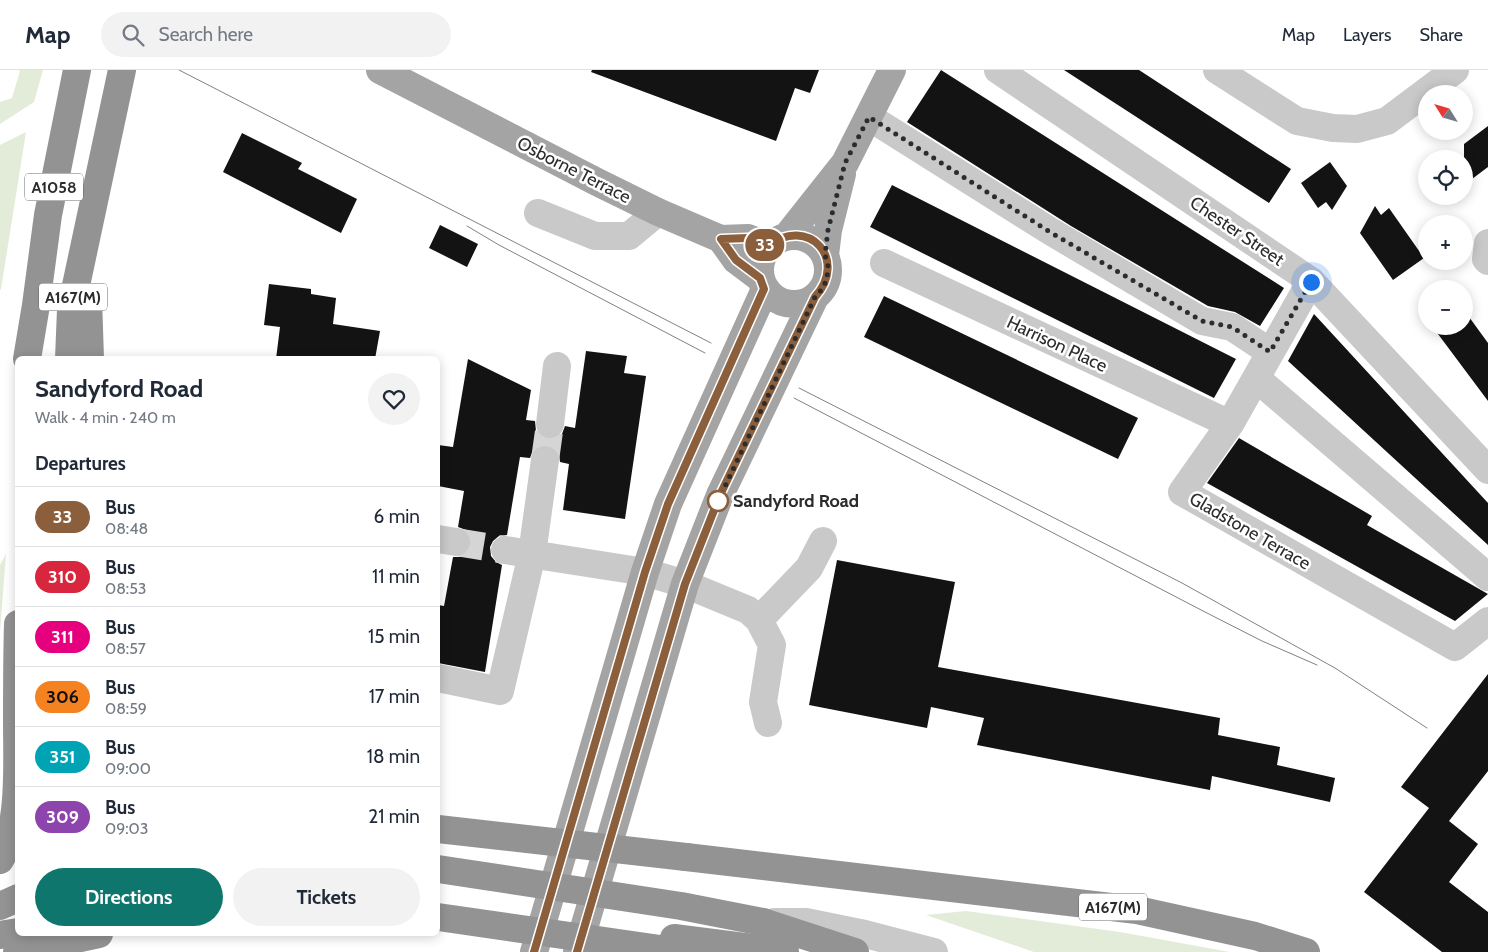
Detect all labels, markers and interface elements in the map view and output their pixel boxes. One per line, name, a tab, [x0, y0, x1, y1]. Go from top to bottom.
search box	[101, 12, 451, 57]
text: Map	[25, 20, 71, 49]
icon: search	[119, 21, 147, 49]
text: Search here	[159, 23, 253, 46]
text: Map	[1282, 24, 1315, 46]
text: Layers	[1343, 24, 1392, 46]
text: Share	[1420, 24, 1463, 46]
north arrow	[1418, 85, 1472, 140]
map controls	[1418, 85, 1473, 335]
street label: Osborne Terrace	[513, 132, 635, 208]
button: locate	[1418, 150, 1473, 205]
road number: A1058	[25, 174, 83, 200]
street label: Chester Street	[1186, 191, 1288, 271]
button: +	[1418, 215, 1473, 270]
line badge: 33	[742, 229, 788, 261]
text: 33	[755, 234, 775, 256]
your location	[1299, 270, 1324, 295]
button: −	[1418, 280, 1473, 335]
road number: A167(M)	[39, 283, 107, 310]
street label: Harrison Place	[1003, 311, 1111, 377]
button: heart	[368, 373, 420, 425]
text: Sandyford Road	[35, 374, 203, 403]
text: Walk · 4 min · 240 m	[35, 408, 176, 427]
text: Departures	[35, 452, 126, 475]
street label: Gladstone Terrace	[1186, 487, 1314, 575]
marker: Sandyford Road	[707, 490, 729, 512]
place label: Sandyford Road	[733, 490, 859, 512]
text: Bus	[105, 496, 135, 519]
text: 6 min	[374, 505, 420, 528]
text: 33	[53, 506, 72, 528]
text: 08:48	[105, 519, 148, 538]
text: Bus	[105, 556, 135, 579]
text: 11 min	[372, 565, 420, 588]
text: 310	[48, 566, 77, 588]
text: 08:53	[105, 579, 147, 598]
text: Bus	[105, 616, 135, 639]
text: 15 min	[368, 625, 420, 648]
text: 311	[51, 626, 74, 648]
text: 08:57	[105, 639, 146, 658]
text: Bus	[105, 676, 135, 699]
text: 17 min	[369, 685, 420, 708]
text: 306	[46, 686, 79, 708]
text: 08:59	[105, 699, 147, 718]
text: Bus	[105, 736, 135, 759]
text: 18 min	[367, 745, 420, 768]
text: 351	[49, 746, 76, 768]
text: 09:00	[105, 759, 151, 778]
text: Bus	[105, 796, 135, 819]
text: 21 min	[368, 805, 420, 828]
text: 309	[46, 806, 79, 828]
text: 09:03	[105, 819, 148, 838]
button: Directions	[35, 868, 223, 926]
button: Tickets	[233, 868, 420, 926]
road number: A167(M)	[1079, 894, 1147, 920]

